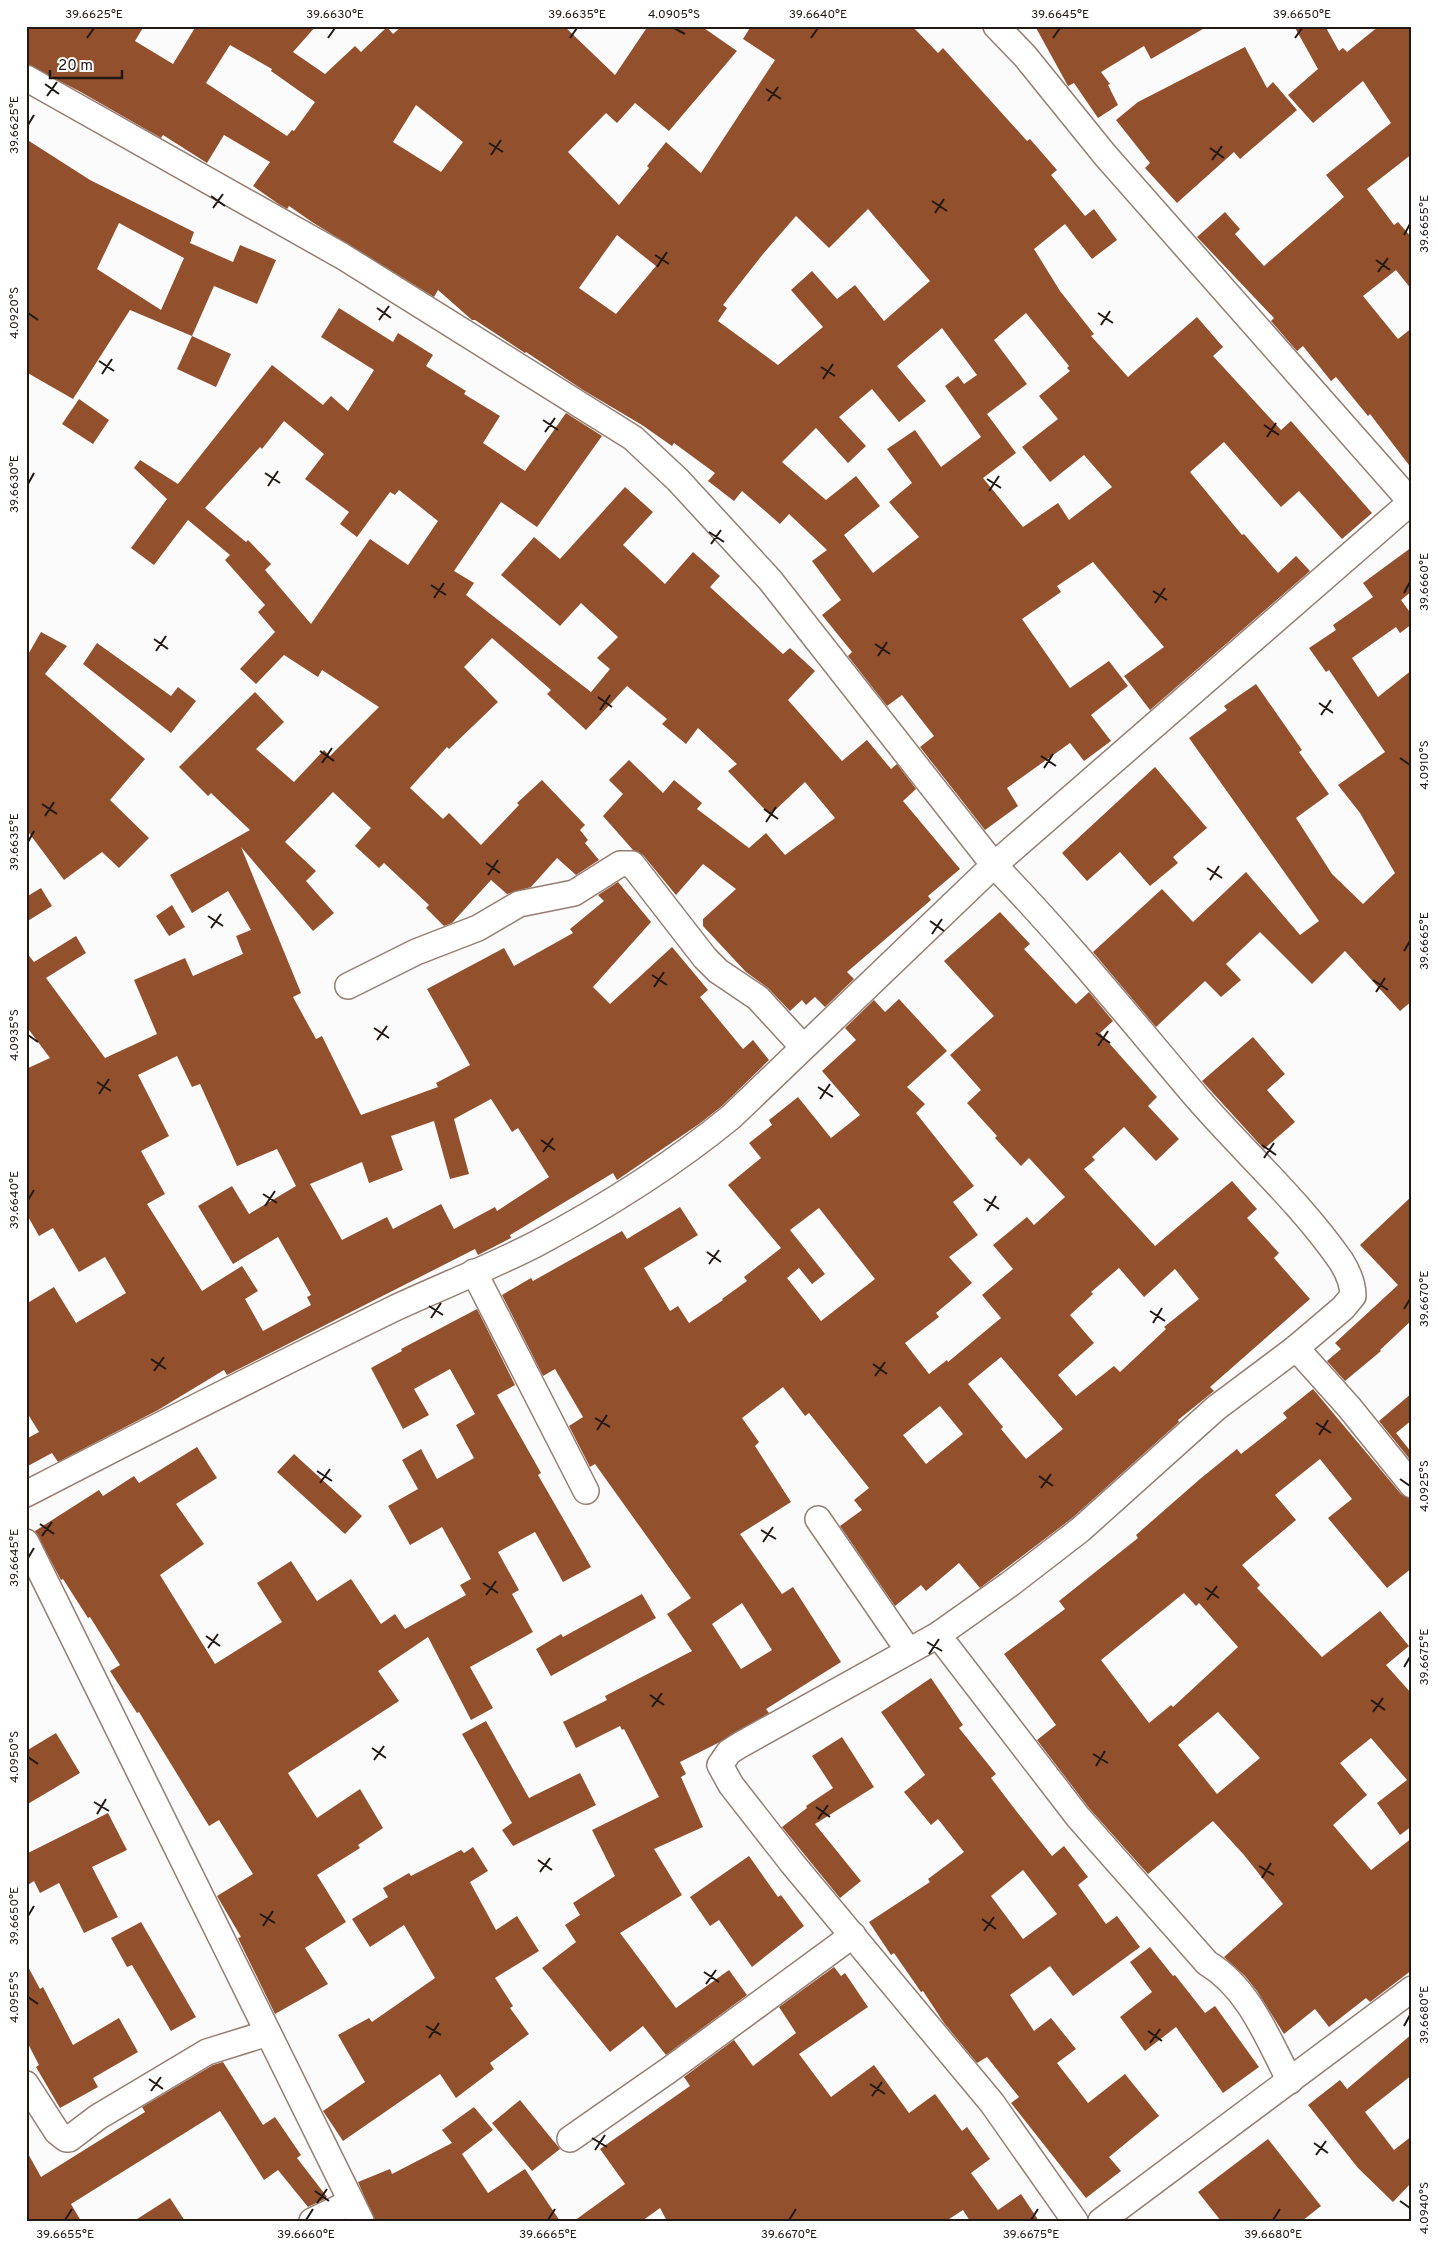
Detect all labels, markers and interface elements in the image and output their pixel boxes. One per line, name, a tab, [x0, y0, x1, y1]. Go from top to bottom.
text: 39.6625°E	[65, 7, 123, 23]
text: 39.6630°E	[306, 7, 364, 23]
text: 39.6635°E	[548, 7, 606, 23]
text: 4.0905°S	[648, 7, 700, 23]
text: 39.6640°E	[789, 7, 847, 23]
text: 39.6645°E	[1031, 7, 1089, 23]
text: 39.6650°E	[1273, 7, 1331, 23]
scale bar	[50, 48, 122, 80]
text: 20 m	[58, 57, 93, 76]
text: 39.6625°E	[7, 96, 23, 154]
text: 39.6655°E	[1417, 195, 1433, 253]
text: 4.0920°S	[7, 287, 23, 339]
text: 39.6630°E	[7, 455, 23, 513]
text: 39.6660°E	[1417, 553, 1433, 611]
text: 4.0910°S	[1417, 740, 1433, 790]
text: 39.6635°E	[7, 813, 23, 871]
text: 39.6665°E	[1417, 912, 1433, 970]
text: 4.0935°S	[7, 1009, 23, 1061]
text: 39.6640°E	[7, 1171, 23, 1229]
text: 39.6670°E	[1417, 1271, 1433, 1327]
text: 4.0925°S	[1417, 1460, 1433, 1512]
text: 39.6645°E	[7, 1529, 23, 1587]
text: 39.6675°E	[1417, 1629, 1433, 1685]
text: 4.0950°S	[7, 1731, 23, 1783]
text: 39.6650°E	[7, 1887, 23, 1945]
text: 4.0955°S	[7, 1971, 23, 2023]
text: 39.6680°E	[1417, 1986, 1433, 2044]
text: 4.0940°S	[1417, 2182, 1433, 2234]
text: 39.6655°E	[36, 2227, 94, 2243]
text: 39.6660°E	[277, 2227, 335, 2243]
text: 39.6665°E	[519, 2227, 577, 2243]
text: 39.6670°E	[761, 2227, 817, 2243]
text: 39.6675°E	[1003, 2227, 1059, 2243]
text: 39.6680°E	[1244, 2227, 1302, 2243]

